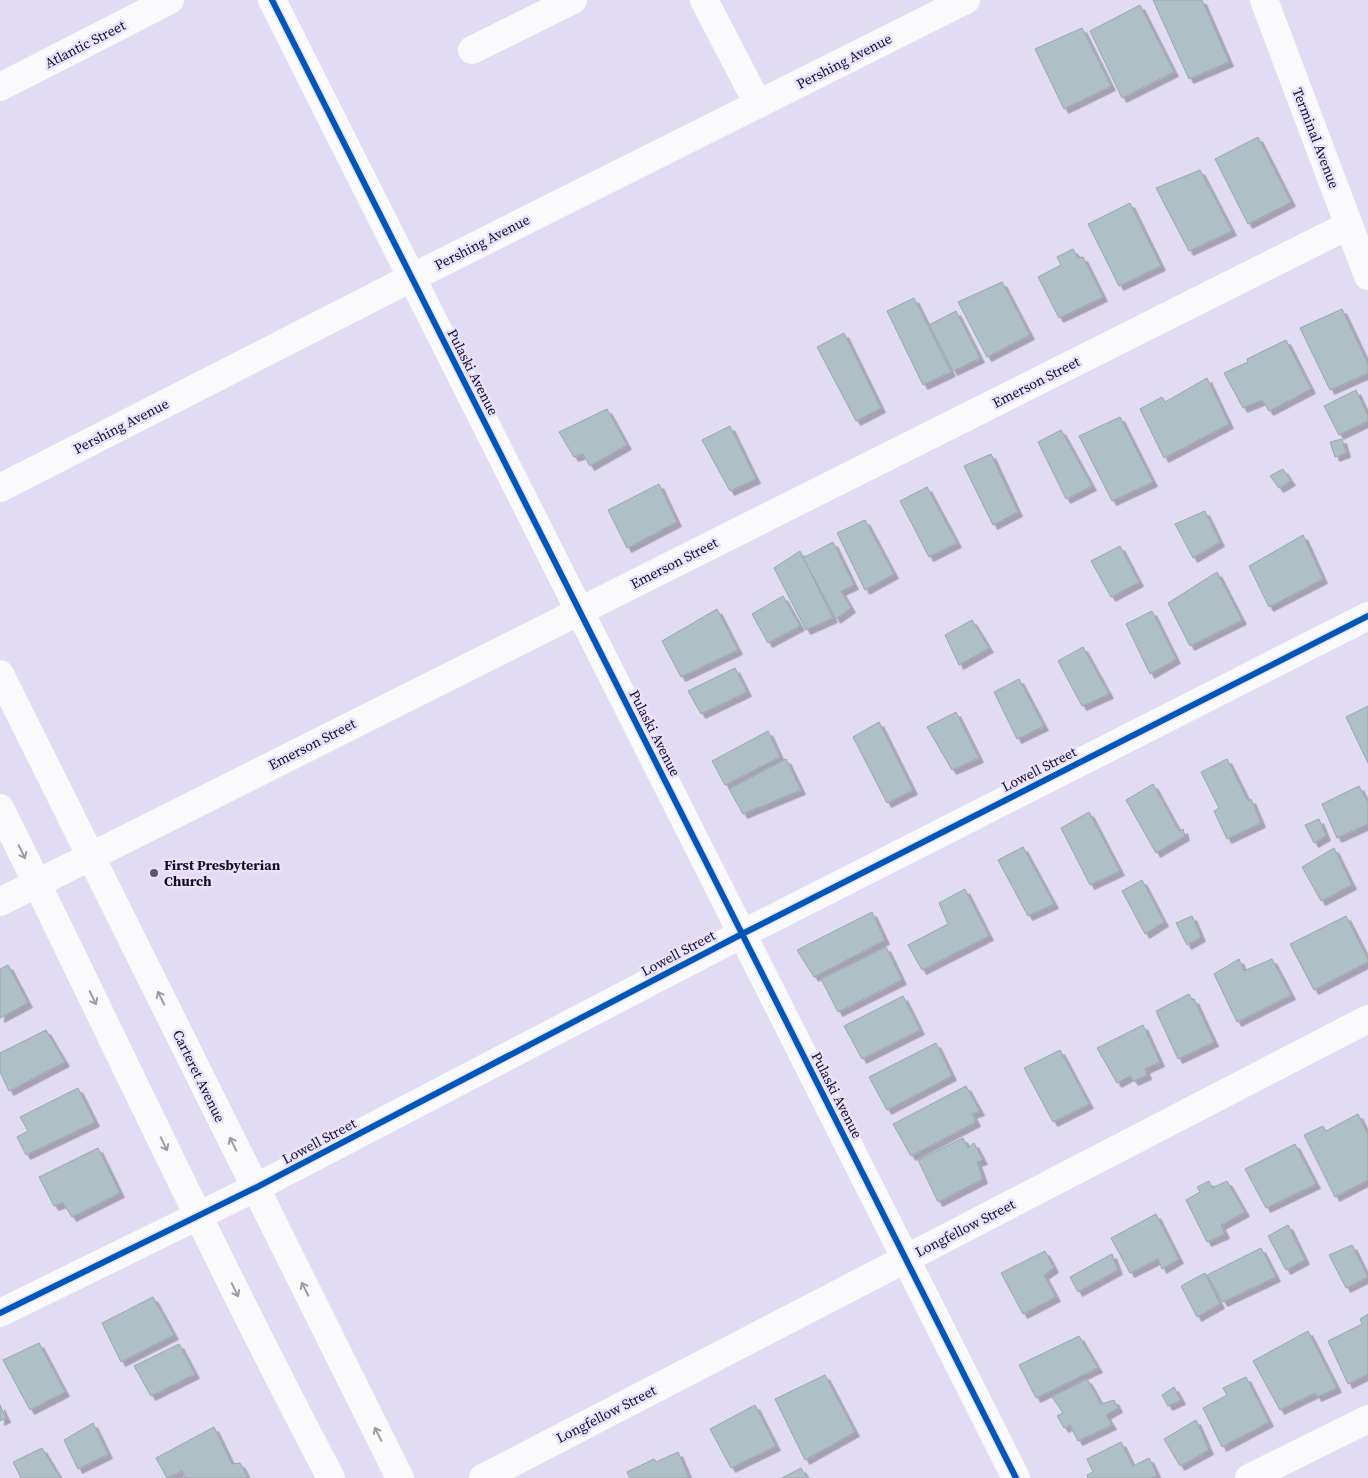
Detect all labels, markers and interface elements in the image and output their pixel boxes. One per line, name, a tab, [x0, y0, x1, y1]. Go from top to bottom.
street label: Atlantic Street	[41, 15, 129, 73]
street label: Pershing Avenue	[793, 28, 895, 94]
street label: Terminal Avenue	[1288, 85, 1344, 191]
street label: Pershing Avenue	[431, 209, 533, 275]
street label: Pulaski Avenue	[443, 325, 503, 419]
street label: Emerson Street	[989, 351, 1084, 413]
street label: Pershing Avenue	[70, 393, 172, 459]
street label: Emerson Street	[627, 532, 722, 594]
street label: Pulaski Avenue	[625, 686, 685, 780]
street label: Emerson Street	[265, 713, 360, 775]
street label: Lowell Street	[998, 741, 1080, 796]
one-way arrow	[17, 844, 27, 859]
place label: First Presbyterian Church	[164, 855, 281, 891]
marker: First Presbyterian Church	[148, 867, 160, 879]
street label: Lowell Street	[637, 925, 719, 981]
one-way arrow	[89, 990, 98, 1005]
one-way arrow	[155, 991, 165, 1006]
street label: Carteret Avenue	[168, 1026, 230, 1126]
street label: Pulaski Avenue	[807, 1048, 867, 1142]
street label: Lowell Street	[278, 1113, 360, 1169]
one-way arrow	[160, 1136, 169, 1151]
one-way arrow	[228, 1137, 237, 1152]
street label: Longfellow Street	[912, 1194, 1019, 1262]
one-way arrow	[231, 1282, 240, 1297]
one-way arrow	[300, 1282, 310, 1297]
street label: Longfellow Street	[553, 1380, 660, 1448]
one-way arrow	[373, 1427, 383, 1442]

